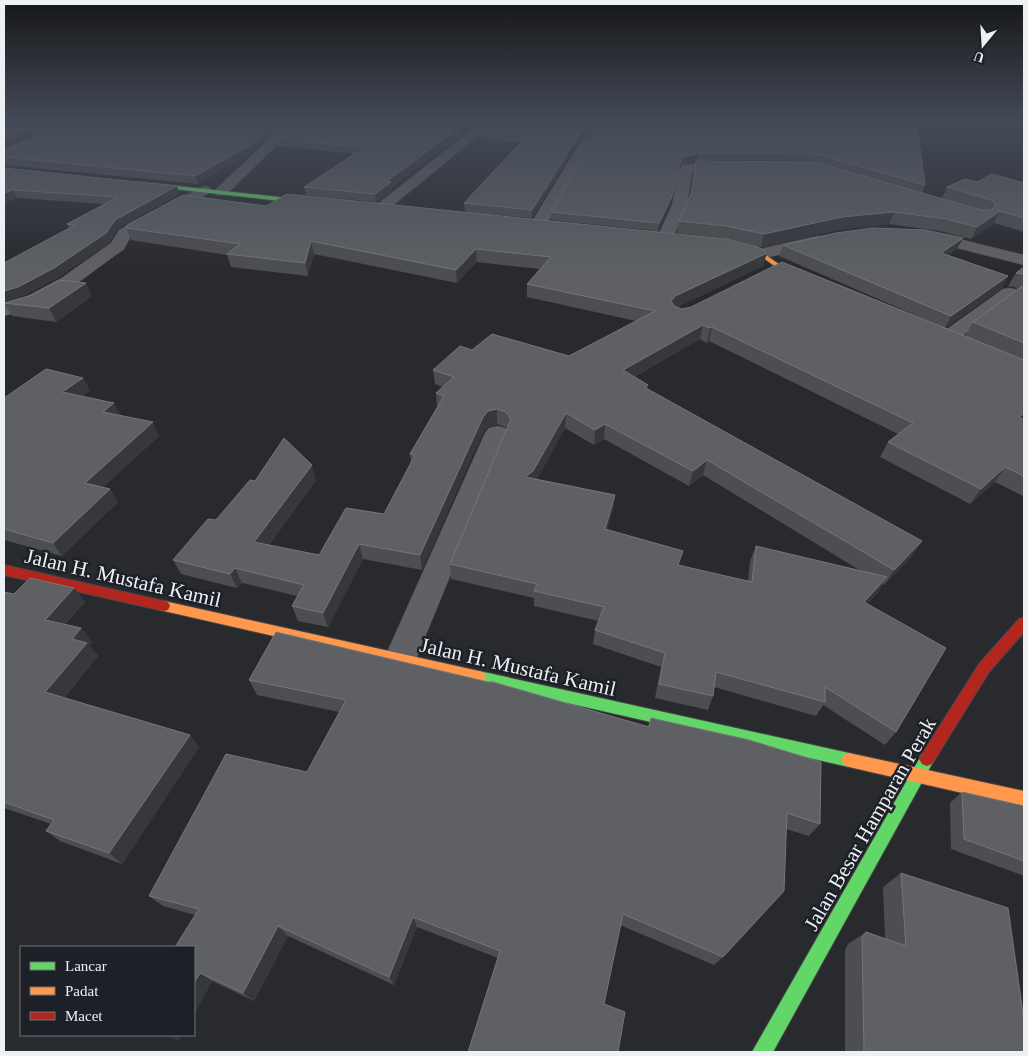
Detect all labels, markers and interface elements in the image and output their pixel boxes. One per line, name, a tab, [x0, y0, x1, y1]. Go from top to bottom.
north arrow	[958, 20, 1008, 70]
text: U	[972, 48, 986, 66]
street label: Jalan H. Mustafa Kamil	[23, 544, 224, 612]
street label: Jalan H. Mustafa Kamil	[418, 633, 619, 701]
street label: Jalan Besar Hamparan Perak	[799, 713, 941, 935]
legend	[20, 946, 195, 1036]
text: Lancar	[65, 958, 107, 974]
text: Padat	[65, 983, 99, 999]
text: Macet	[65, 1008, 103, 1024]

